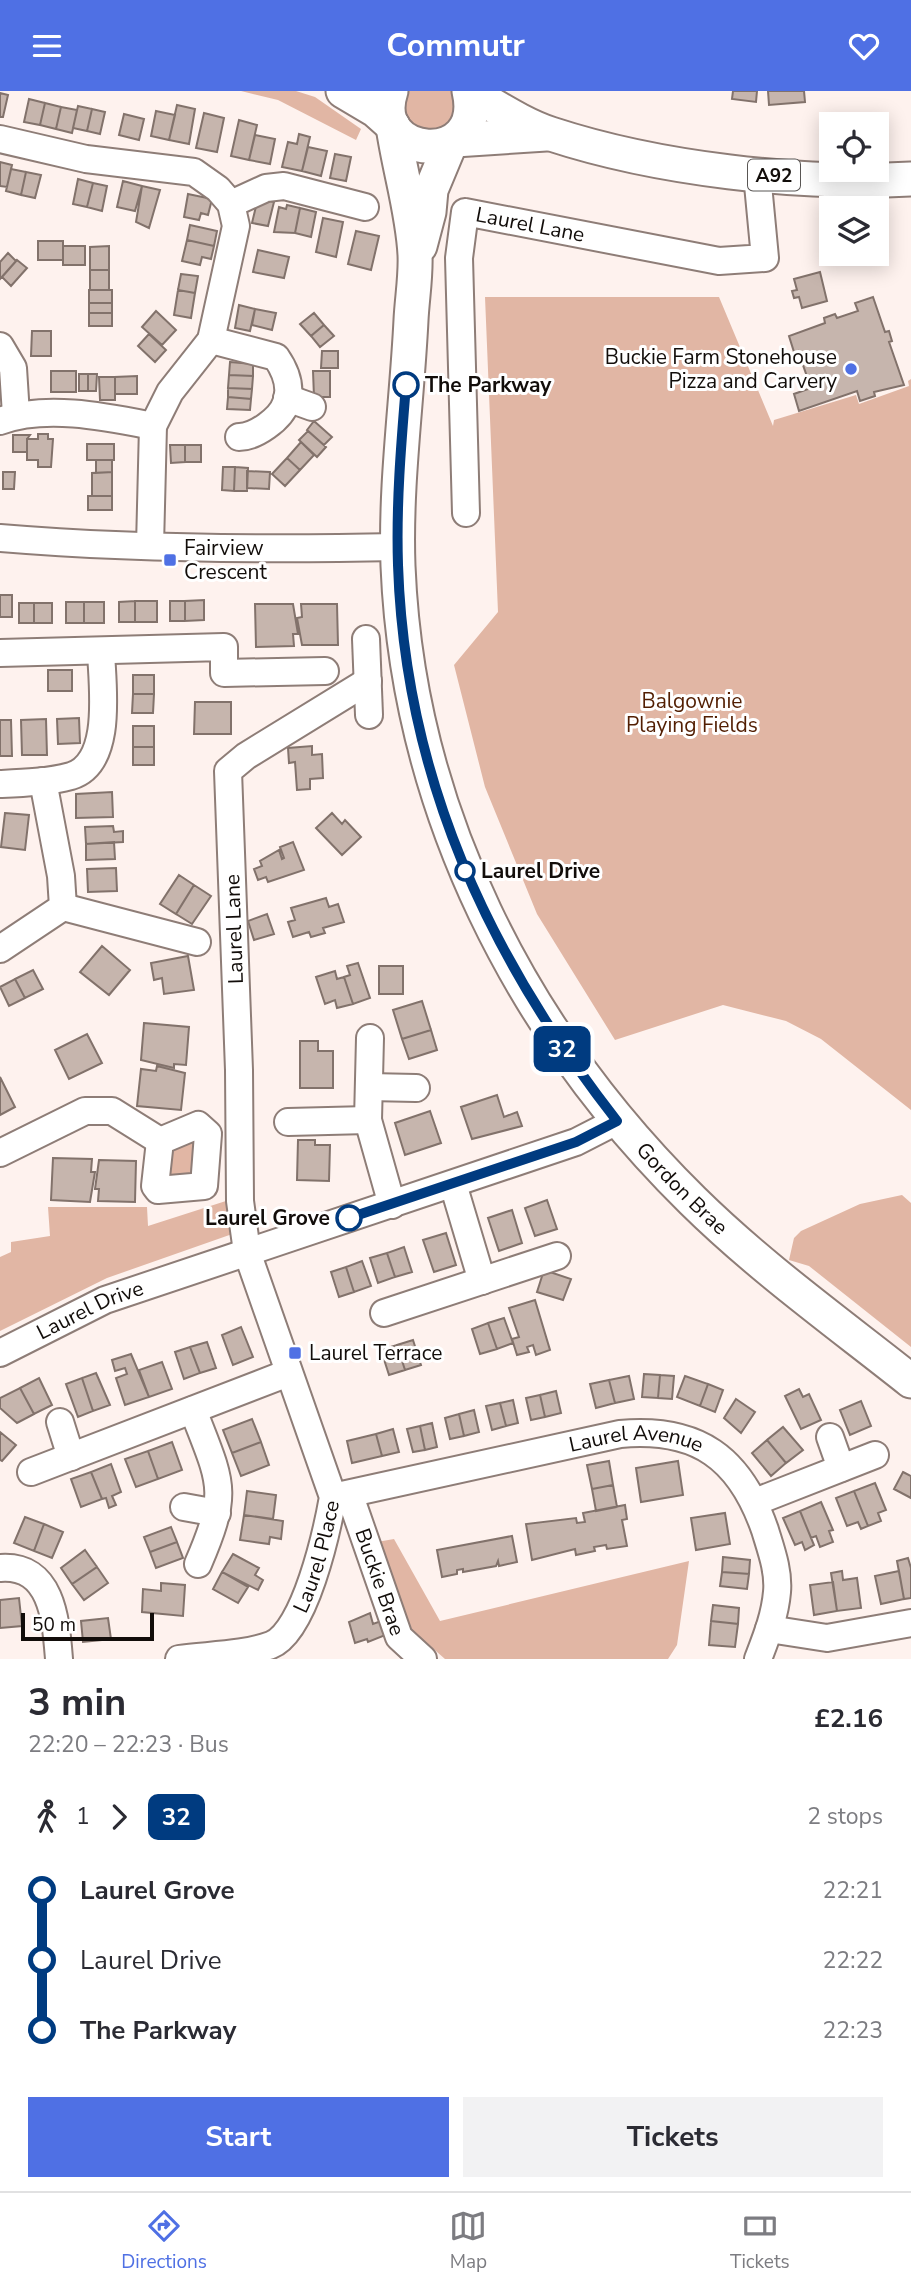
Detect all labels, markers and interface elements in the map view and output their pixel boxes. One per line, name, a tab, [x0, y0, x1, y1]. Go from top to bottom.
text: Commutr	[386, 24, 525, 67]
icon: menu	[28, 27, 66, 65]
icon: heart	[845, 27, 883, 65]
map controls	[819, 112, 889, 266]
button: locate	[819, 112, 889, 182]
road number: A92	[748, 159, 800, 191]
button: layers	[819, 196, 889, 266]
street label: Laurel Lane	[474, 200, 587, 249]
place label: Buckie Farm Stonehouse Pizza and Carvery	[605, 343, 837, 395]
marker: Buckie Farm Stonehouse Pizza and Carvery	[843, 361, 859, 377]
place label: The Parkway	[425, 371, 552, 399]
marker: The Parkway	[393, 372, 419, 398]
place label: Fairview Crescent	[184, 534, 267, 586]
marker: Fairview Crescent	[162, 552, 178, 568]
park label: Balgownie Playing Fields	[626, 687, 758, 739]
place label: Laurel Drive	[481, 857, 600, 885]
marker: Laurel Drive	[455, 861, 475, 881]
street label: Laurel Lane	[218, 873, 250, 985]
line badge: 32	[530, 1026, 594, 1072]
text: 32	[548, 1033, 576, 1065]
street label: Gordon Brae	[630, 1136, 734, 1241]
place label: Laurel Grove	[205, 1204, 330, 1232]
marker: Laurel Grove	[336, 1205, 362, 1231]
street label: Laurel Drive	[32, 1274, 147, 1346]
place label: Laurel Terrace	[309, 1339, 442, 1367]
marker: Laurel Terrace	[287, 1345, 303, 1361]
street label: Laurel Avenue	[566, 1419, 708, 1459]
street label: Laurel Place	[287, 1498, 346, 1617]
street label: Buckie Brae	[348, 1525, 411, 1639]
scale bar	[21, 1610, 154, 1642]
text: 50 m	[32, 1612, 76, 1638]
text: 3 min	[28, 1677, 126, 1728]
text: £2.16	[814, 1701, 883, 1736]
text: 22:20 – 22:23 · Bus	[28, 1729, 229, 1760]
icon: walk	[28, 1798, 66, 1836]
icon: forward	[100, 1798, 138, 1836]
text: 1	[76, 1801, 90, 1832]
text: 32	[162, 1801, 191, 1833]
text: 2 stops	[807, 1801, 883, 1832]
text: Laurel Grove	[80, 1873, 235, 1908]
text: 22:21	[823, 1875, 883, 1906]
text: Laurel Drive	[80, 1943, 222, 1978]
text: 22:22	[823, 1945, 883, 1976]
text: The Parkway	[80, 2013, 236, 2048]
text: 22:23	[823, 2015, 883, 2046]
button: Start	[28, 2097, 449, 2177]
button: Tickets	[463, 2097, 883, 2177]
tab: Directions	[121, 2207, 207, 2275]
tab: Map	[449, 2207, 487, 2275]
tab: Tickets	[730, 2207, 790, 2275]

